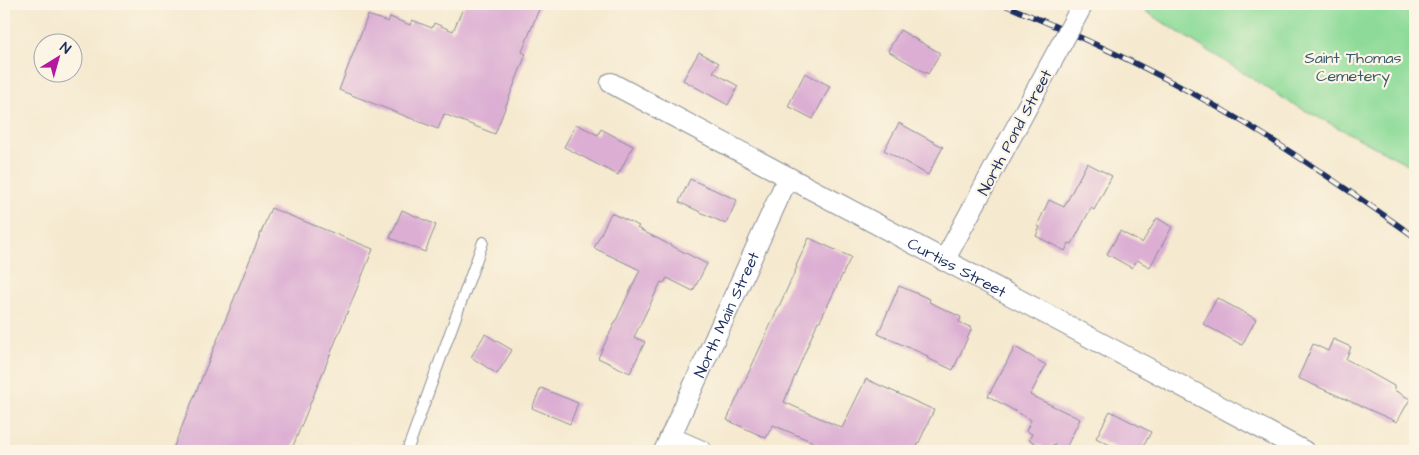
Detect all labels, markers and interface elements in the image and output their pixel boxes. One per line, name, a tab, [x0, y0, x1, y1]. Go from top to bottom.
north arrow	[32, 32, 82, 82]
text: N	[56, 38, 75, 59]
park label: Saint Thomas Cemetery	[1304, 47, 1402, 88]
street label: North Pond Street	[972, 65, 1058, 199]
street label: Curtiss Street	[903, 232, 1011, 303]
street label: North Main Street	[689, 248, 765, 381]

